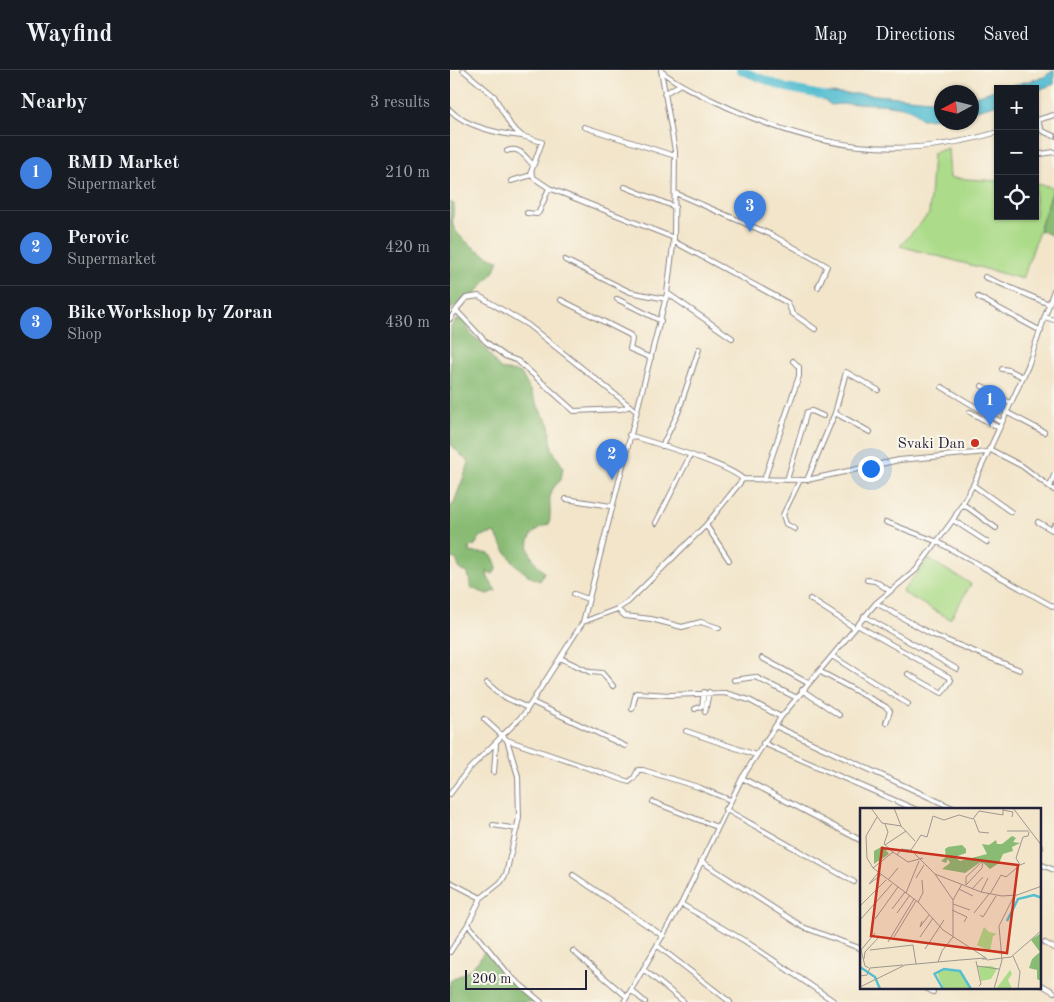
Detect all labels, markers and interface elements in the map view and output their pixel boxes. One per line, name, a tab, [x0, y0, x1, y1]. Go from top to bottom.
text: Wayfind	[25, 23, 112, 47]
text: Map	[814, 26, 847, 44]
text: Directions	[875, 26, 955, 44]
text: Saved	[983, 26, 1029, 44]
north arrow	[934, 85, 979, 130]
map controls	[994, 85, 1039, 220]
button: +	[994, 85, 1039, 130]
text: Nearby	[20, 92, 88, 113]
text: 3 results	[370, 95, 430, 111]
button: −	[994, 130, 1039, 175]
text: RMD Market	[67, 154, 179, 173]
text: 1	[31, 165, 41, 181]
text: 210 m	[385, 165, 430, 181]
button: locate	[994, 175, 1039, 220]
text: Supermarket	[67, 177, 156, 193]
pin: 3	[734, 191, 766, 232]
text: Perovic	[67, 229, 130, 248]
text: 2	[31, 240, 41, 256]
text: 420 m	[385, 240, 430, 256]
text: Supermarket	[67, 252, 156, 268]
text: BikeWorkshop by Zoran	[67, 304, 273, 323]
text: 3	[31, 315, 41, 331]
text: 430 m	[385, 315, 430, 331]
text: Shop	[67, 327, 102, 343]
pin: 1	[974, 385, 1006, 426]
place label: Svaki Dan	[898, 437, 965, 452]
marker: Svaki Dan	[969, 437, 981, 449]
pin: 2	[596, 439, 628, 480]
your location	[858, 456, 884, 482]
inset map	[860, 808, 1042, 990]
scale bar	[465, 967, 588, 990]
text: 200 m	[472, 972, 511, 986]

